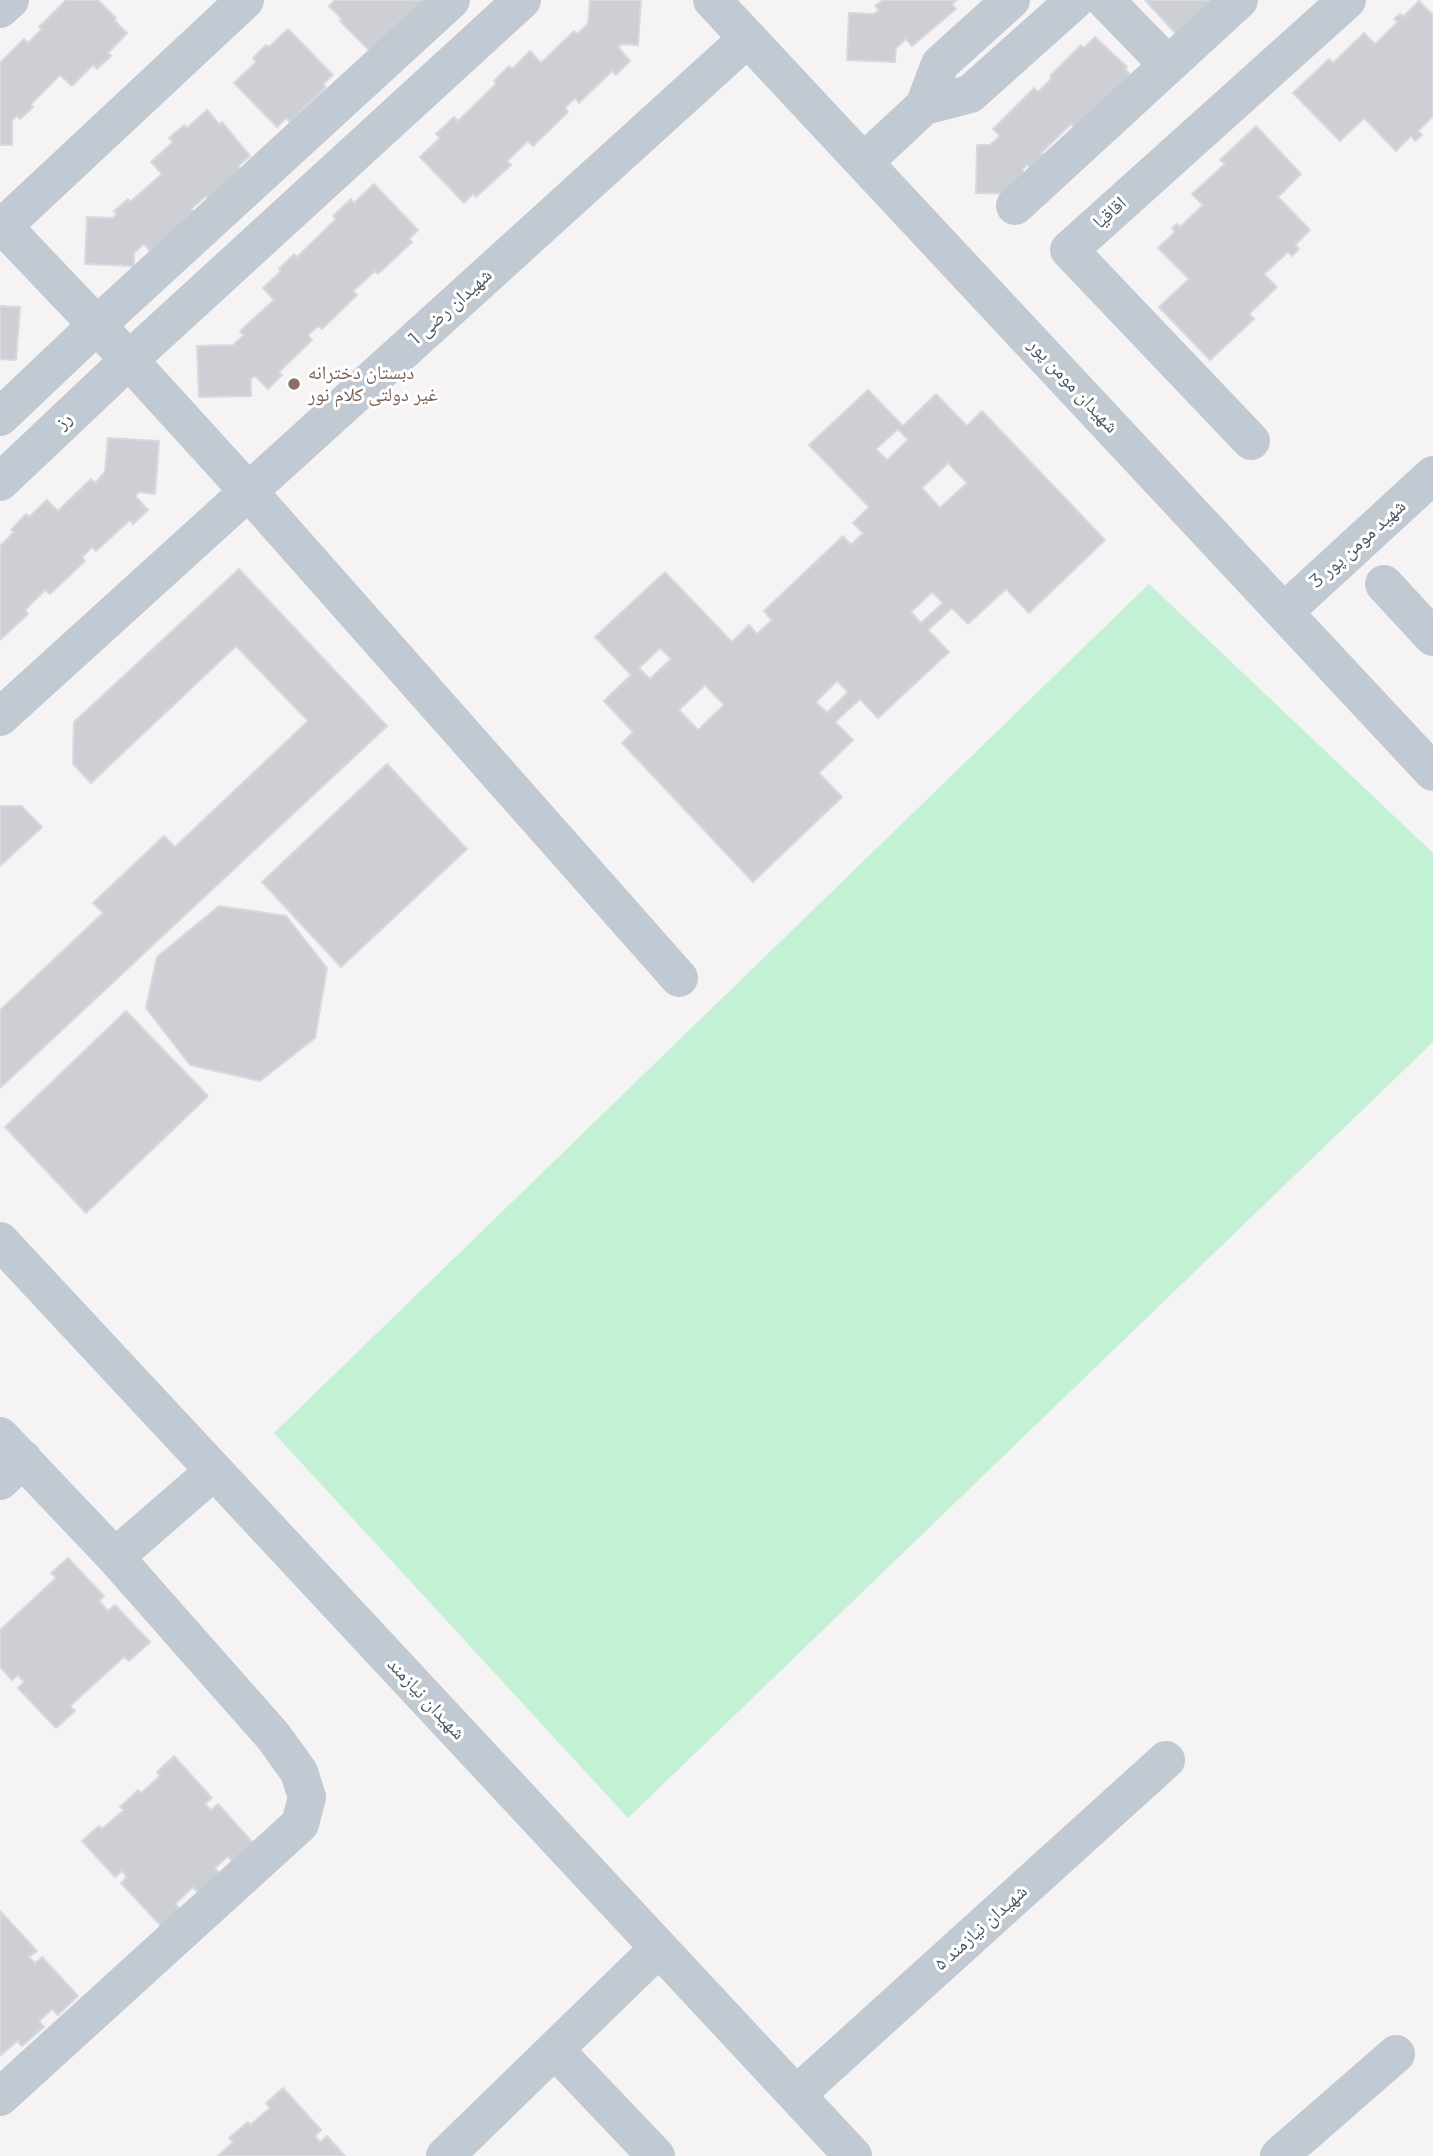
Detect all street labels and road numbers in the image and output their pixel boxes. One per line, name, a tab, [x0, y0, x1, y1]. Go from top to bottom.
street label: اقاقیا	[1089, 192, 1131, 234]
street label: شهیدان رضی 1	[405, 264, 497, 350]
street label: شهیدان مومن پور	[1023, 334, 1123, 438]
street label: رز	[51, 408, 77, 434]
street label: شهید مومن پور 3	[1305, 495, 1411, 593]
street label: شهیدان نیازمند	[382, 1653, 470, 1745]
street label: شهیدان نیازمند ۵	[930, 1880, 1032, 1976]

